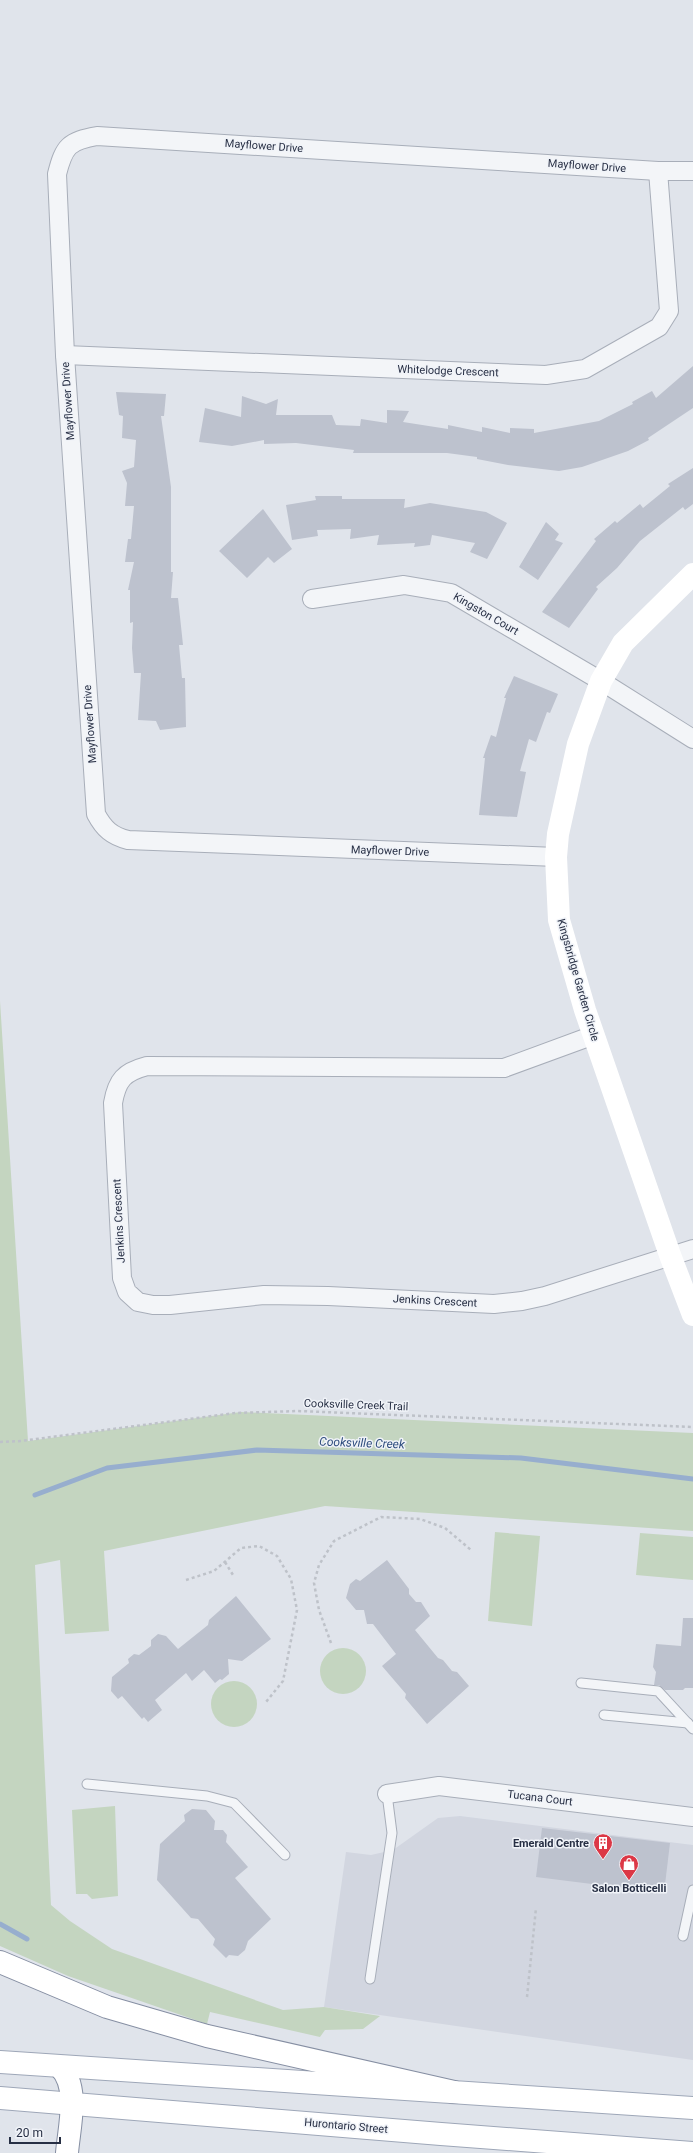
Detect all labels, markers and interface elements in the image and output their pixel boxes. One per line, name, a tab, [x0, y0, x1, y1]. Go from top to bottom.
street label: Mayflower Drive	[224, 137, 304, 155]
street label: Mayflower Drive	[547, 157, 627, 175]
street label: Mayflower Drive	[59, 361, 77, 441]
street label: Whitelodge Crescent	[397, 363, 499, 379]
street label: Kingston Court	[451, 590, 521, 638]
street label: Mayflower Drive	[81, 684, 99, 764]
street label: Mayflower Drive	[351, 843, 430, 859]
street label: Kingsbridge Garden Circle	[554, 917, 602, 1043]
street label: Jenkins Crescent	[110, 1178, 128, 1263]
street label: Jenkins Crescent	[393, 1292, 478, 1310]
street label: Cooksville Creek Trail	[304, 1397, 408, 1413]
water label: Cooksville Creek	[319, 1435, 406, 1452]
street label: Tucana Court	[507, 1788, 574, 1809]
building icon: Emerald Centre	[592, 1832, 614, 1860]
place label: Emerald Centre	[513, 1837, 589, 1850]
shop icon: Salon Botticelli	[618, 1853, 640, 1881]
place label: Salon Botticelli	[592, 1882, 666, 1895]
street label: Hurontario Street	[304, 2116, 389, 2136]
scale bar	[10, 2119, 60, 2145]
text: 20 m	[16, 2126, 43, 2140]

